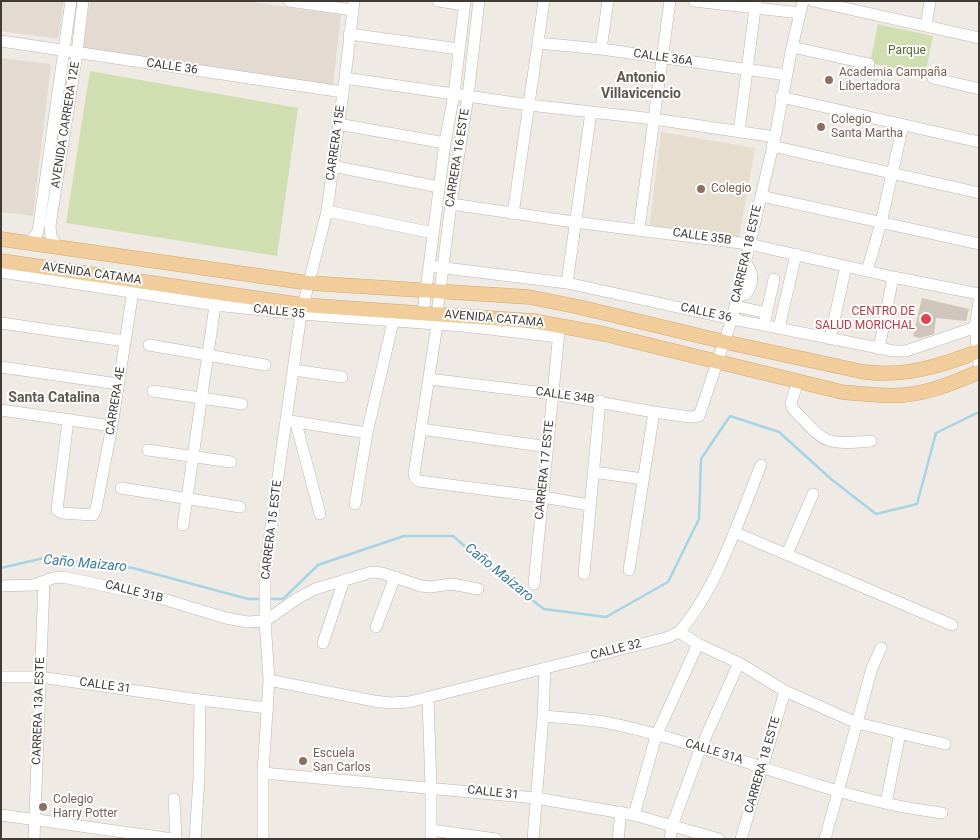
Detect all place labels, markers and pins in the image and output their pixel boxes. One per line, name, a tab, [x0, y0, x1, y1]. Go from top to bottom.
place label: Academia Campaña Libertadora	[839, 66, 947, 94]
marker: Academia Campaña Libertadora	[823, 74, 835, 86]
place label: Colegio Santa Martha	[831, 113, 903, 141]
marker: Colegio Santa Martha	[815, 121, 827, 133]
place label: Colegio	[711, 182, 751, 196]
marker: Colegio	[695, 183, 707, 195]
place label: CENTRO DE SALUD MORICHAL	[815, 305, 915, 333]
marker: CENTRO DE SALUD MORICHAL	[919, 312, 933, 326]
place label: Escuela San Carlos	[313, 747, 371, 775]
marker: Escuela San Carlos	[297, 755, 309, 767]
place label: Colegio Harry Potter	[53, 793, 118, 821]
marker: Colegio Harry Potter	[37, 801, 49, 813]

